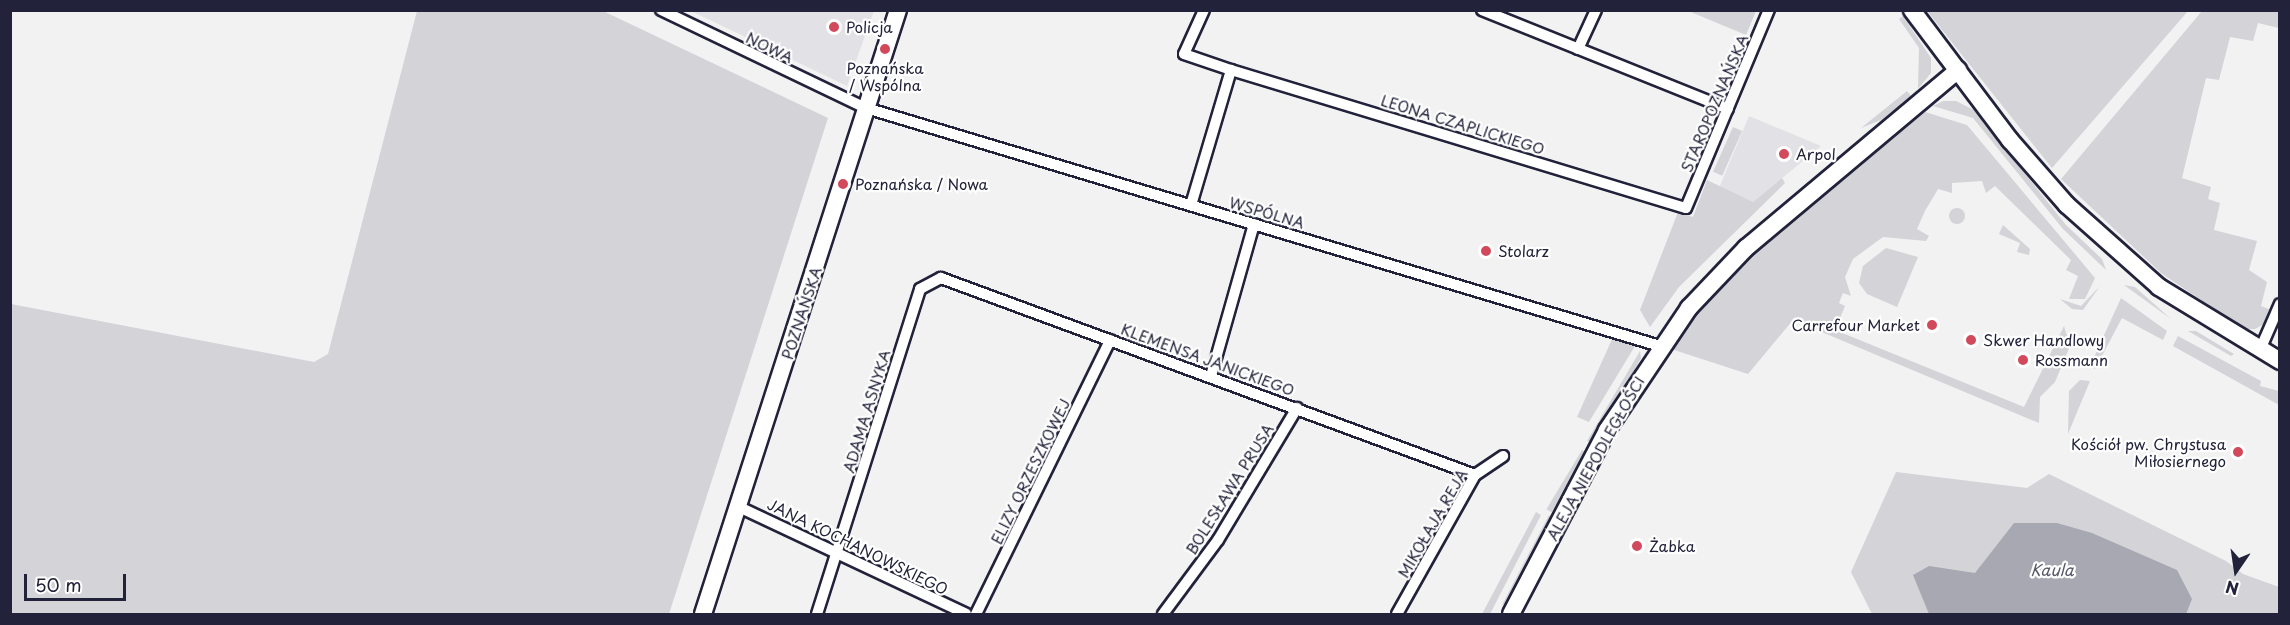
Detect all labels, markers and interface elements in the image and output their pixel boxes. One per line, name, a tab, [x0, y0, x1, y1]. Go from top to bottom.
place label: Policja	[846, 18, 893, 36]
marker: Policja	[827, 20, 841, 34]
street label: NOWA	[743, 28, 797, 66]
street label: STAROPOZNAŃSKA	[1677, 31, 1751, 175]
marker: Poznańska / Wspólna	[878, 42, 892, 56]
place label: Poznańska / Wspólna	[847, 58, 923, 93]
street label: LEONA CZAPLICKIEGO	[1379, 90, 1547, 158]
place label: Arpol	[1796, 145, 1836, 163]
marker: Arpol	[1777, 147, 1791, 161]
place label: Poznańska / Nowa	[855, 175, 989, 193]
marker: Poznańska / Nowa	[836, 177, 850, 191]
street label: WSPÓLNA	[1227, 193, 1307, 231]
place label: Stolarz	[1498, 242, 1549, 260]
marker: Stolarz	[1479, 244, 1493, 258]
street label: POZNAŃSKA	[778, 264, 824, 362]
place label: Carrefour Market	[1791, 316, 1920, 334]
marker: Carrefour Market	[1925, 318, 1939, 332]
street label: KLEMENSA JANICKIEGO	[1119, 319, 1297, 399]
place label: Skwer Handlowy	[1983, 331, 2105, 349]
marker: Skwer Handlowy	[1964, 333, 1978, 347]
street label: ADAMA ASNYKA	[839, 348, 893, 474]
place label: Rossmann	[2035, 351, 2108, 369]
marker: Rossmann	[2016, 353, 2030, 367]
street label: ALEJA NIEPODLEGŁOŚCI	[1542, 372, 1648, 544]
street label: ELIZY ORZESZKOWEJ	[987, 395, 1073, 547]
street label: BOLESŁAWA PRUSA	[1181, 420, 1277, 558]
place label: Kościół pw. Chrystusa Miłosiernego	[2070, 434, 2226, 469]
marker: Kościół pw. Chrystusa Miłosiernego	[2231, 445, 2245, 459]
street label: MIKOŁAJA REJA	[1393, 465, 1471, 581]
street label: JANA KOCHANOWSKIEGO	[765, 495, 951, 597]
place label: Żabka	[1649, 537, 1695, 555]
marker: Żabka	[1630, 539, 1644, 553]
north arrow	[2206, 541, 2266, 601]
water label: Kaula	[2030, 559, 2074, 579]
scale bar	[27, 562, 129, 600]
text: 50 m	[35, 571, 82, 598]
text: N	[2223, 575, 2241, 602]

